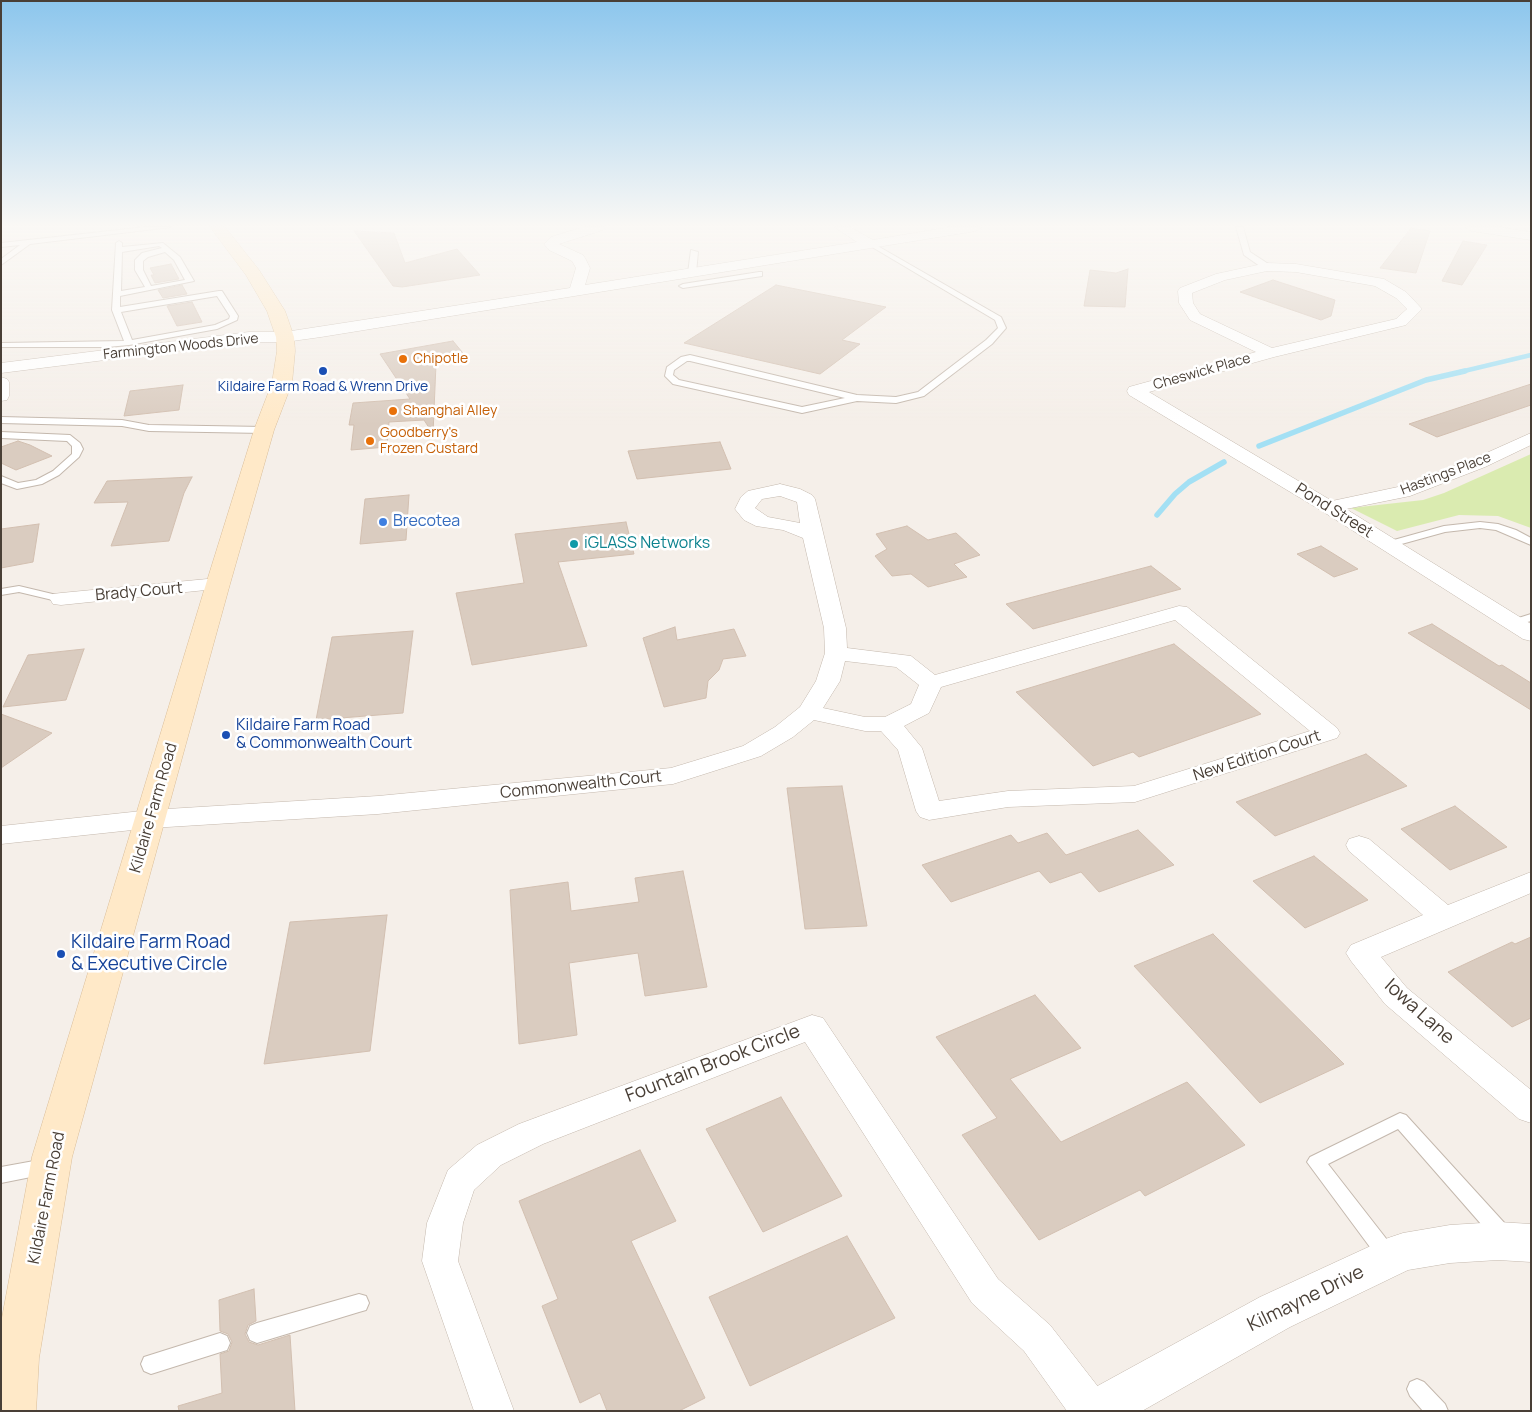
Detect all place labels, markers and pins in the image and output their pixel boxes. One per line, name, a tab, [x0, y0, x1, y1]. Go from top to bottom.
place label: Chipotle	[413, 351, 468, 367]
marker: Chipotle	[397, 353, 409, 365]
marker: Kildaire Farm Road & Wrenn Drive	[317, 365, 329, 377]
place label: Kildaire Farm Road & Wrenn Drive	[218, 379, 428, 395]
place label: Shanghai Alley	[403, 403, 497, 419]
marker: Shanghai Alley	[387, 405, 399, 417]
place label: Goodberry's Frozen Custard	[380, 425, 478, 458]
marker: Goodberry's Frozen Custard	[364, 435, 376, 447]
place label: Brecotea	[393, 512, 460, 532]
marker: Brecotea	[377, 516, 389, 528]
place label: iGLASS Networks	[584, 534, 710, 554]
marker: iGLASS Networks	[568, 538, 580, 550]
place label: Kildaire Farm Road & Commonwealth Court	[236, 716, 412, 754]
marker: Kildaire Farm Road & Commonwealth Court	[220, 729, 232, 741]
place label: Kildaire Farm Road & Executive Circle	[71, 932, 230, 976]
marker: Kildaire Farm Road & Executive Circle	[55, 948, 67, 960]

